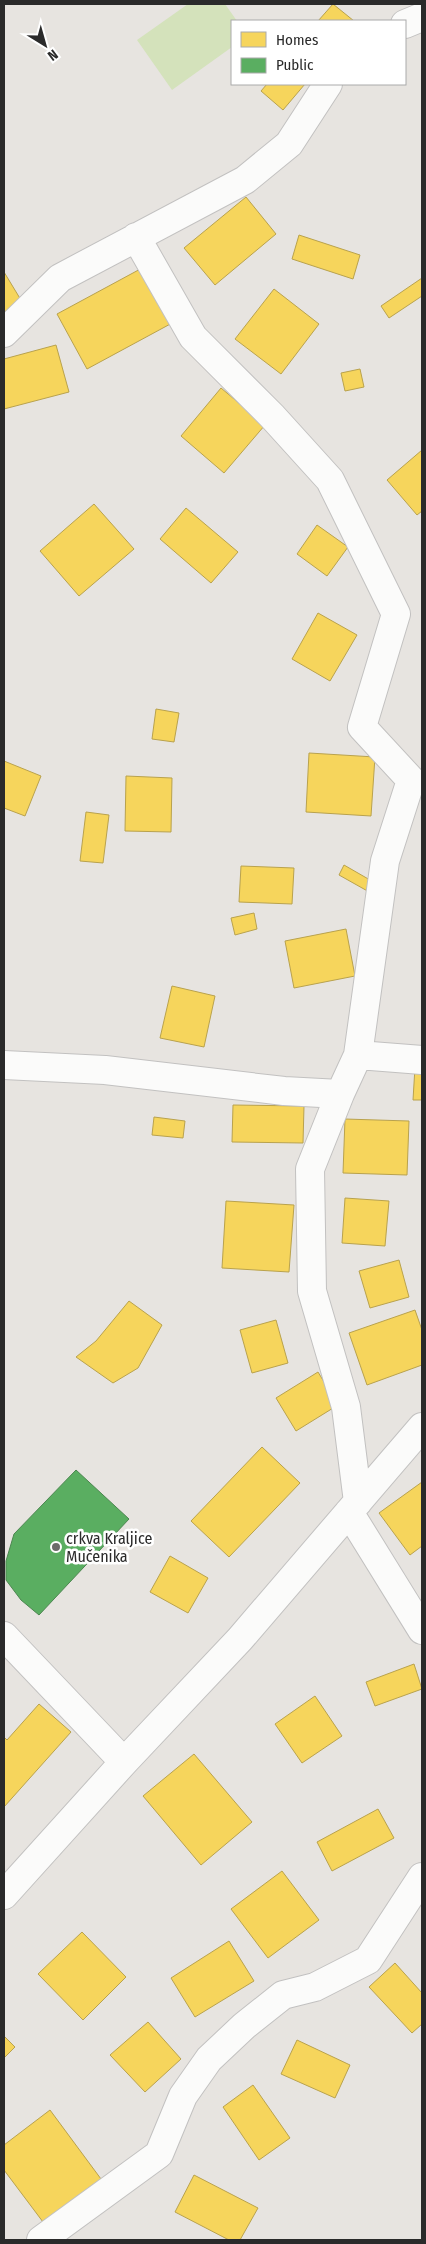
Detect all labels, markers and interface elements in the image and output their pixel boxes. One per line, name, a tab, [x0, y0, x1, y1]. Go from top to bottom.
north arrow	[20, 20, 70, 70]
legend	[231, 20, 406, 85]
text: Homes	[276, 31, 318, 49]
text: N	[44, 46, 61, 64]
text: Public	[276, 56, 314, 74]
place label: crkva Kraljice Mučenika	[66, 1529, 152, 1566]
marker: crkva Kraljice Mučenika	[50, 1541, 62, 1553]

